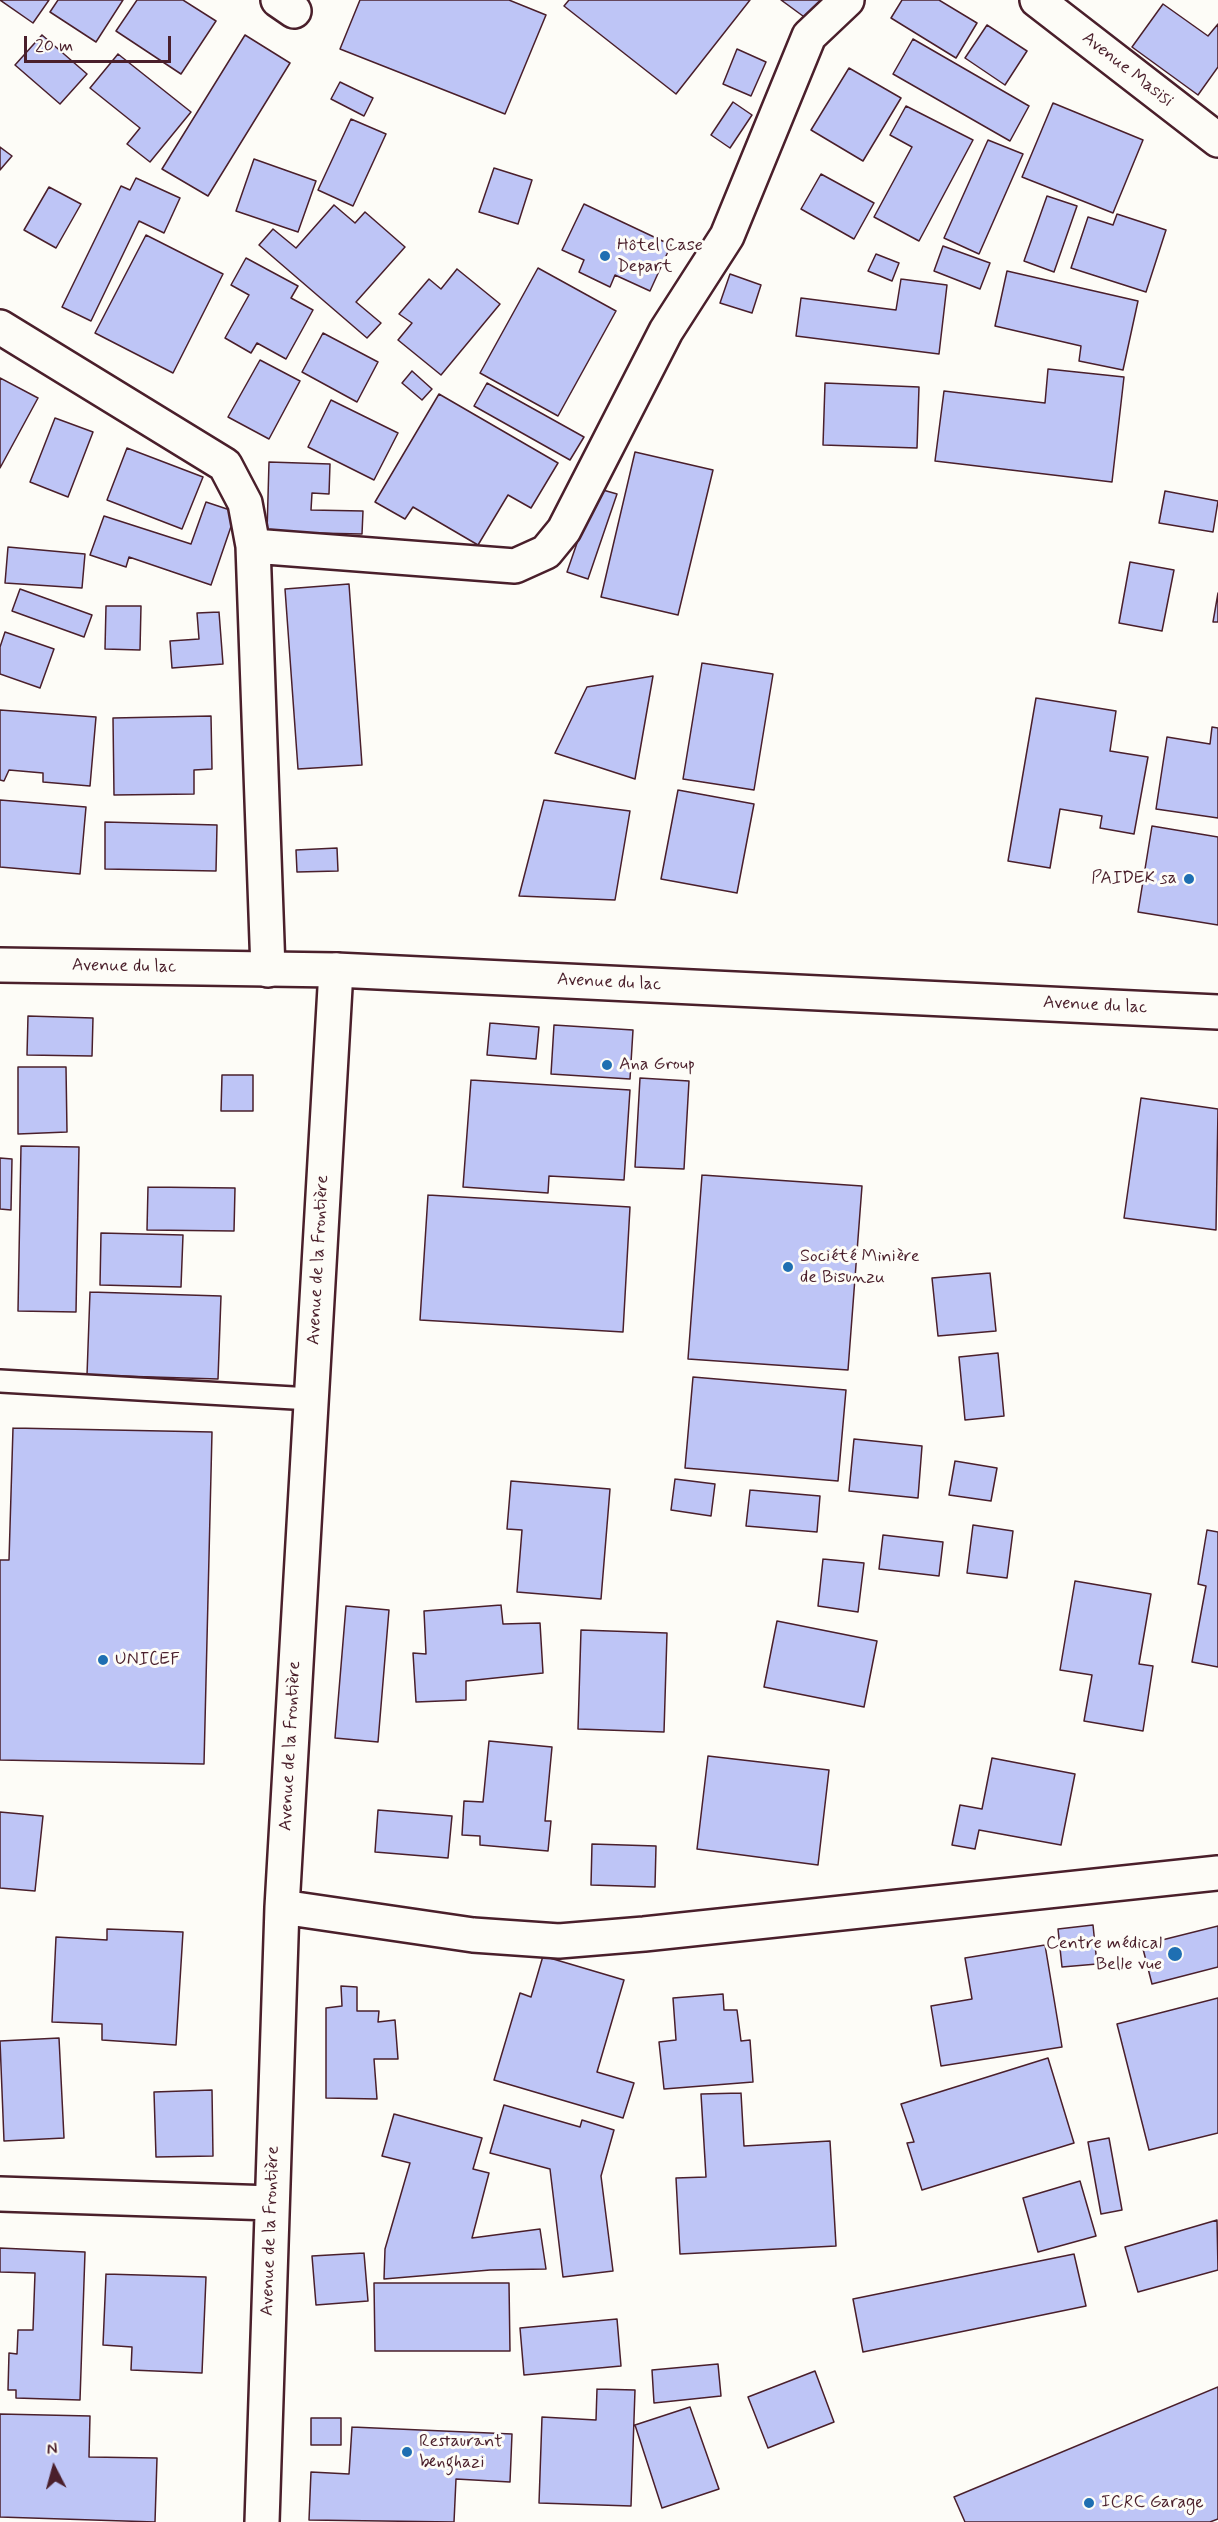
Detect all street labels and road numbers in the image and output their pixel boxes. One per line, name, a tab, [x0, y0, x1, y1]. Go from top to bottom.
street label: Avenue Masisi	[1077, 28, 1177, 112]
street label: Avenue du lac	[72, 955, 176, 979]
street label: Avenue du lac	[556, 969, 662, 997]
street label: Avenue du lac	[1042, 992, 1148, 1020]
street label: Avenue de la Frontière	[304, 1174, 334, 1346]
street label: Avenue de la Frontière	[276, 1660, 306, 1832]
street label: Avenue de la Frontière	[257, 2146, 285, 2316]

